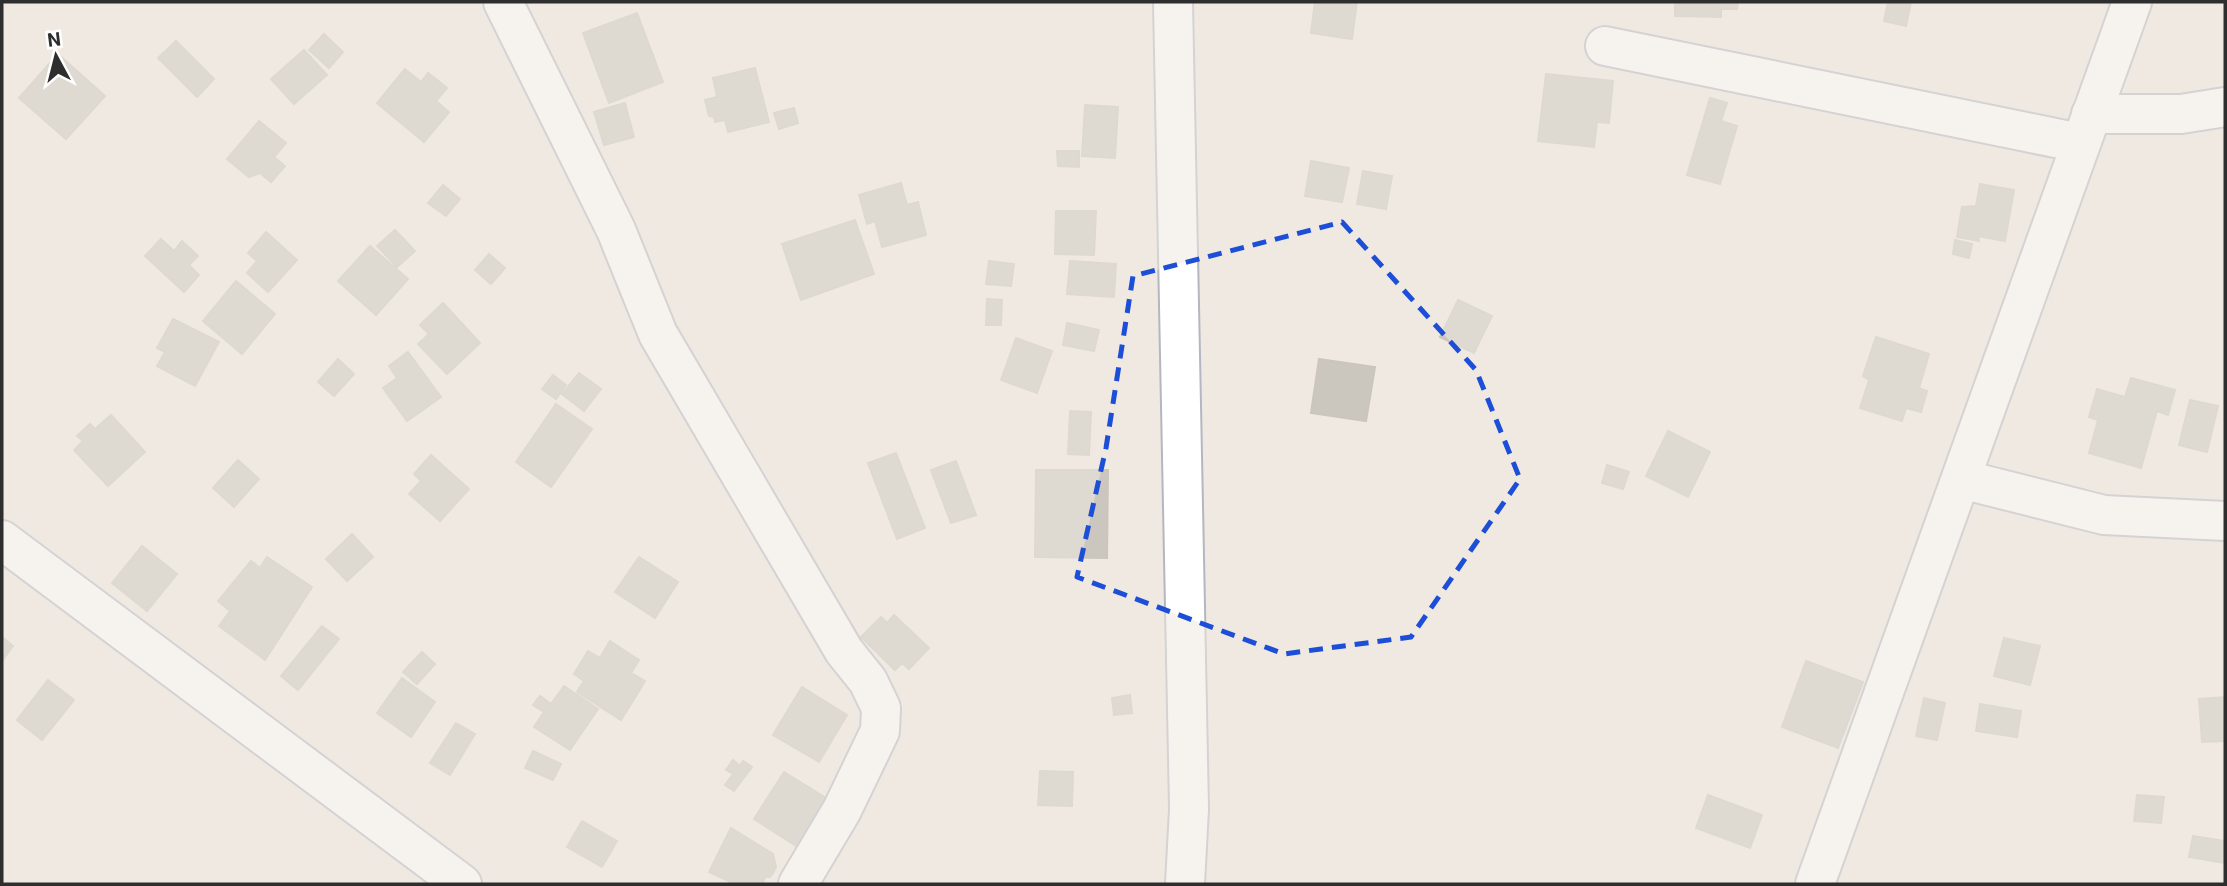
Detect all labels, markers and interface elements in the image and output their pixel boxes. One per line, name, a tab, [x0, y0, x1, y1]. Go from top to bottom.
north arrow	[21, 21, 91, 91]
text: N	[46, 27, 62, 52]

